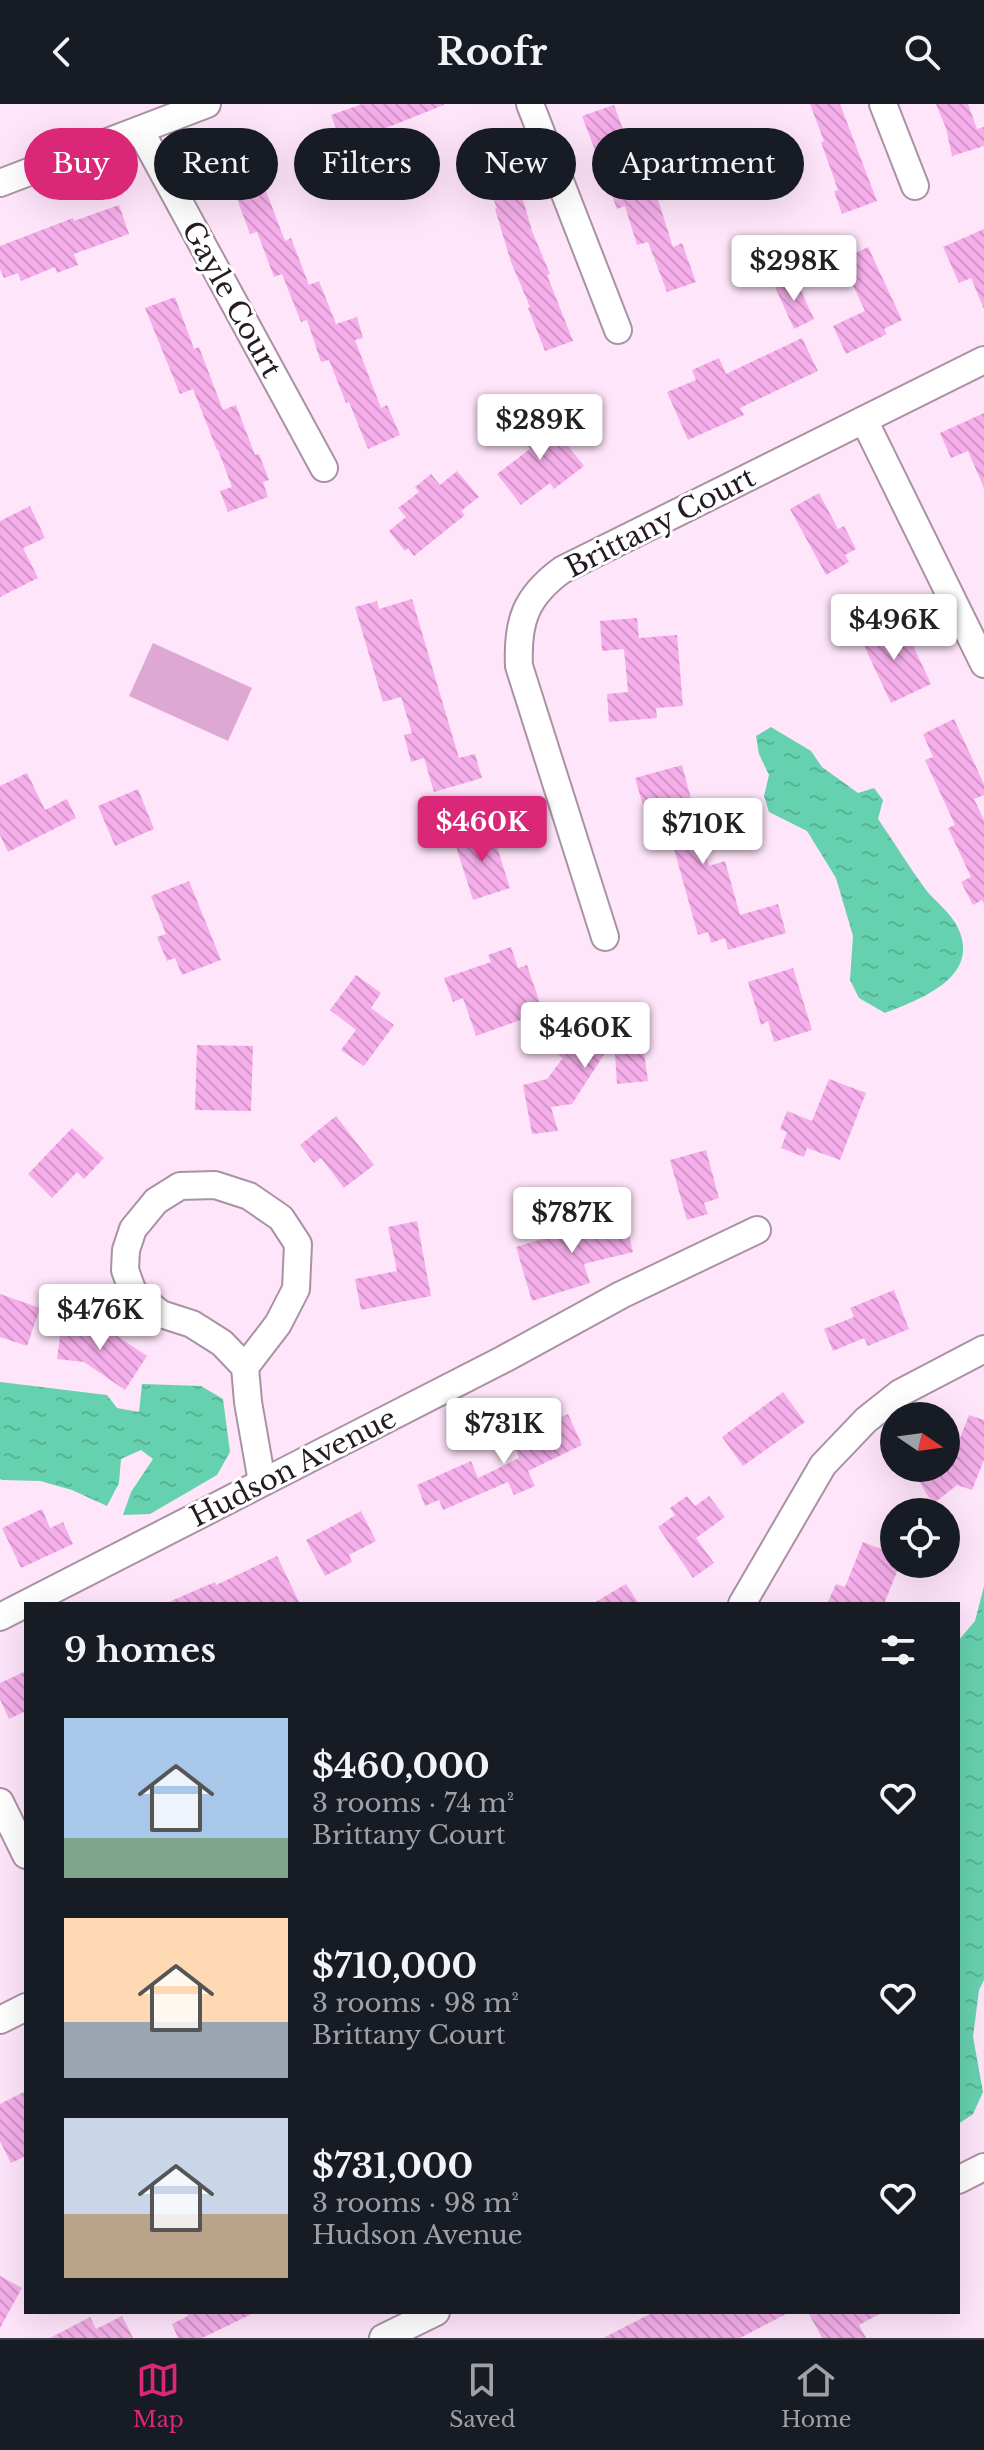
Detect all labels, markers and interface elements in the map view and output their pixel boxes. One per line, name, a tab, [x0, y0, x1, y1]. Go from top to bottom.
icon: back	[40, 30, 84, 74]
text: Roofr	[437, 30, 547, 75]
icon: search	[900, 30, 944, 74]
chip: Buy	[24, 128, 138, 200]
chip: Rent	[154, 128, 278, 200]
chip: Filters	[294, 128, 440, 200]
chip: New	[456, 128, 576, 200]
chip: Apartment	[592, 128, 804, 200]
street label: Gayle Court	[174, 215, 289, 384]
pin: $298K	[738, 235, 850, 303]
text: $298K	[749, 245, 839, 277]
pin: $289K	[484, 394, 596, 462]
text: $289K	[495, 404, 585, 436]
street label: Brittany Court	[559, 459, 761, 585]
pin: $496K	[838, 594, 950, 662]
text: $496K	[849, 604, 939, 636]
pin: $460K	[426, 796, 538, 864]
pin: $710K	[647, 798, 759, 866]
text: $460K	[436, 806, 528, 838]
text: $710K	[661, 808, 745, 840]
pin: $460K	[529, 1002, 641, 1070]
text: $460K	[539, 1012, 631, 1044]
pin: $787K	[516, 1187, 628, 1255]
text: $787K	[531, 1197, 613, 1229]
pin: $476K	[44, 1284, 156, 1352]
text: $476K	[57, 1294, 143, 1326]
pin: $731K	[448, 1398, 560, 1466]
street label: Hudson Avenue	[184, 1400, 402, 1535]
north arrow	[880, 1402, 960, 1482]
map controls	[880, 1402, 960, 1578]
text: $731K	[464, 1408, 544, 1440]
button: locate	[880, 1498, 960, 1578]
icon: filters	[876, 1628, 920, 1672]
text: 9 homes	[64, 1629, 216, 1671]
text: $460,000	[312, 1745, 490, 1787]
icon: home	[128, 1750, 224, 1846]
icon: heart	[876, 1776, 920, 1820]
text: 3 rooms · 74 m²	[312, 1787, 514, 1819]
text: Brittany Court	[312, 1819, 505, 1851]
text: $710,000	[312, 1945, 477, 1987]
icon: home	[128, 1950, 224, 2046]
icon: heart	[876, 1976, 920, 2020]
text: 3 rooms · 98 m²	[312, 1987, 519, 2019]
text: Brittany Court	[312, 2019, 505, 2051]
text: $731,000	[312, 2145, 473, 2187]
icon: home	[128, 2150, 224, 2246]
icon: heart	[876, 2176, 920, 2220]
text: 3 rooms · 98 m²	[312, 2187, 519, 2219]
text: Hudson Avenue	[312, 2219, 523, 2251]
tab: Map	[133, 2358, 184, 2433]
tab: Saved	[449, 2358, 516, 2433]
tab: Home	[781, 2358, 851, 2433]

